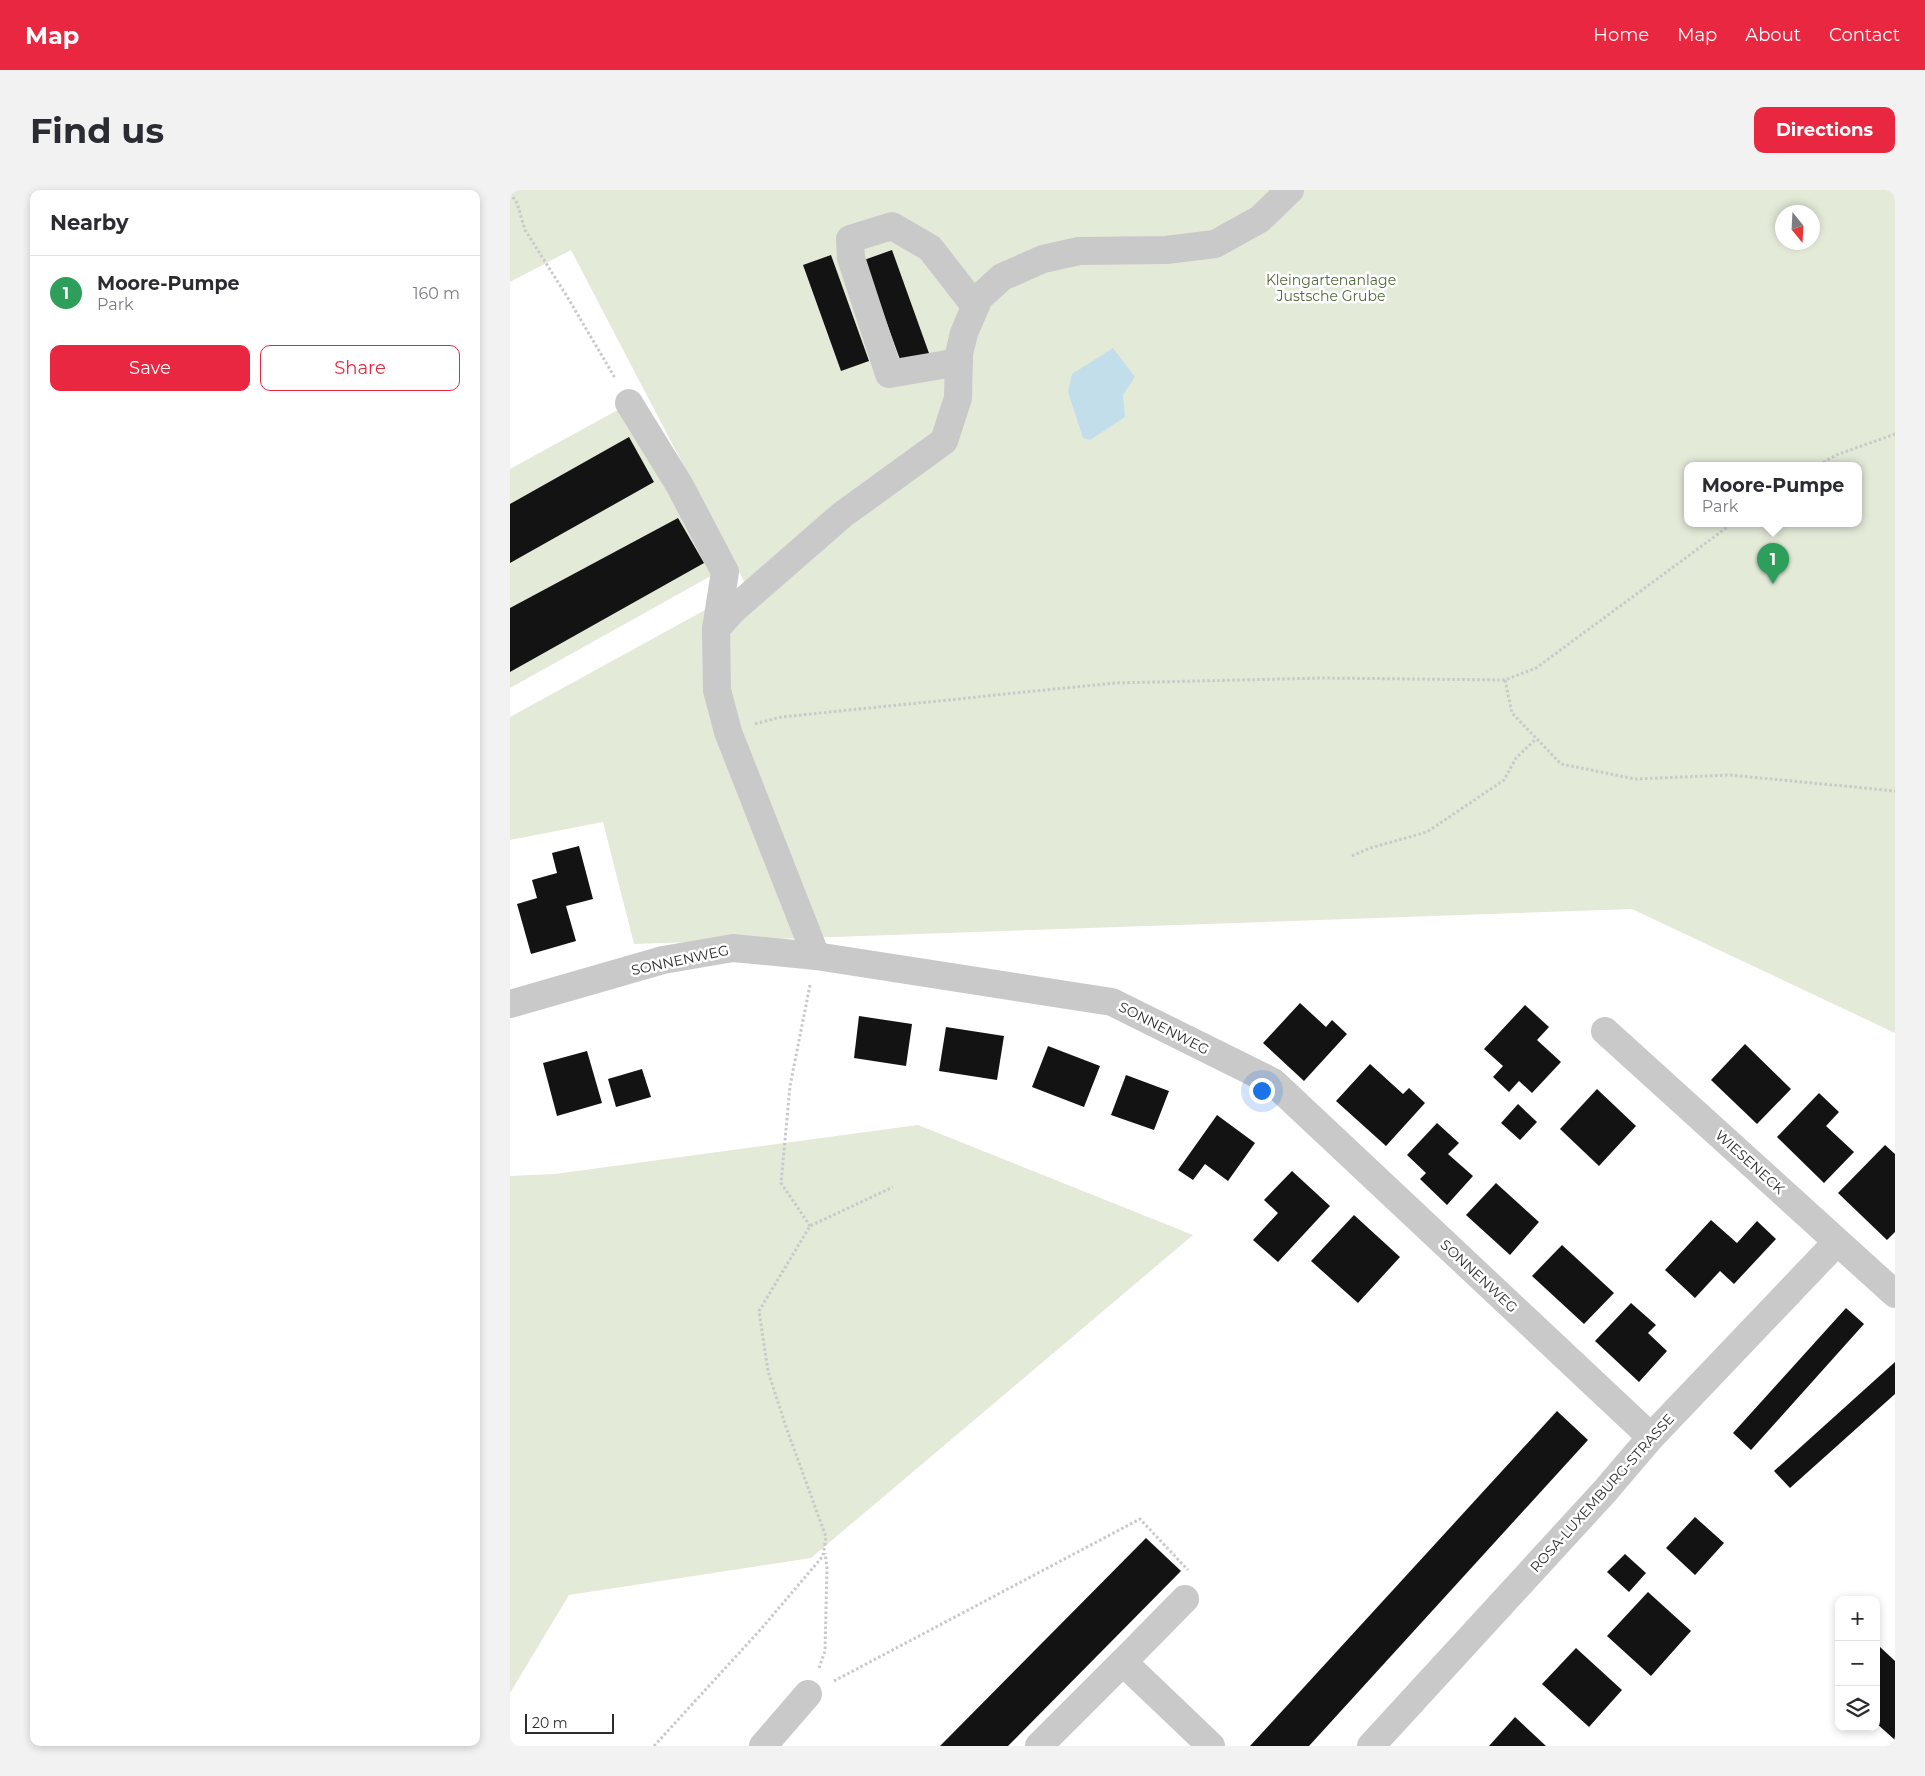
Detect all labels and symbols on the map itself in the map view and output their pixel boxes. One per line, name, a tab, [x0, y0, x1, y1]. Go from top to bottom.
north arrow	[1775, 205, 1820, 250]
park label: Kleingartenanlage Justsche Grube	[1266, 271, 1396, 305]
pin: 1	[1757, 543, 1789, 584]
street label: SONNENWEG	[630, 941, 730, 979]
street label: SONNENWEG	[1116, 997, 1212, 1059]
your location	[1249, 1078, 1275, 1104]
street label: WIESENECK	[1711, 1126, 1789, 1198]
street label: SONNENWEG	[1437, 1236, 1521, 1316]
street label: ROSA-LUXEMBURG-STRASSE	[1526, 1410, 1678, 1576]
scale bar	[525, 1711, 614, 1734]

